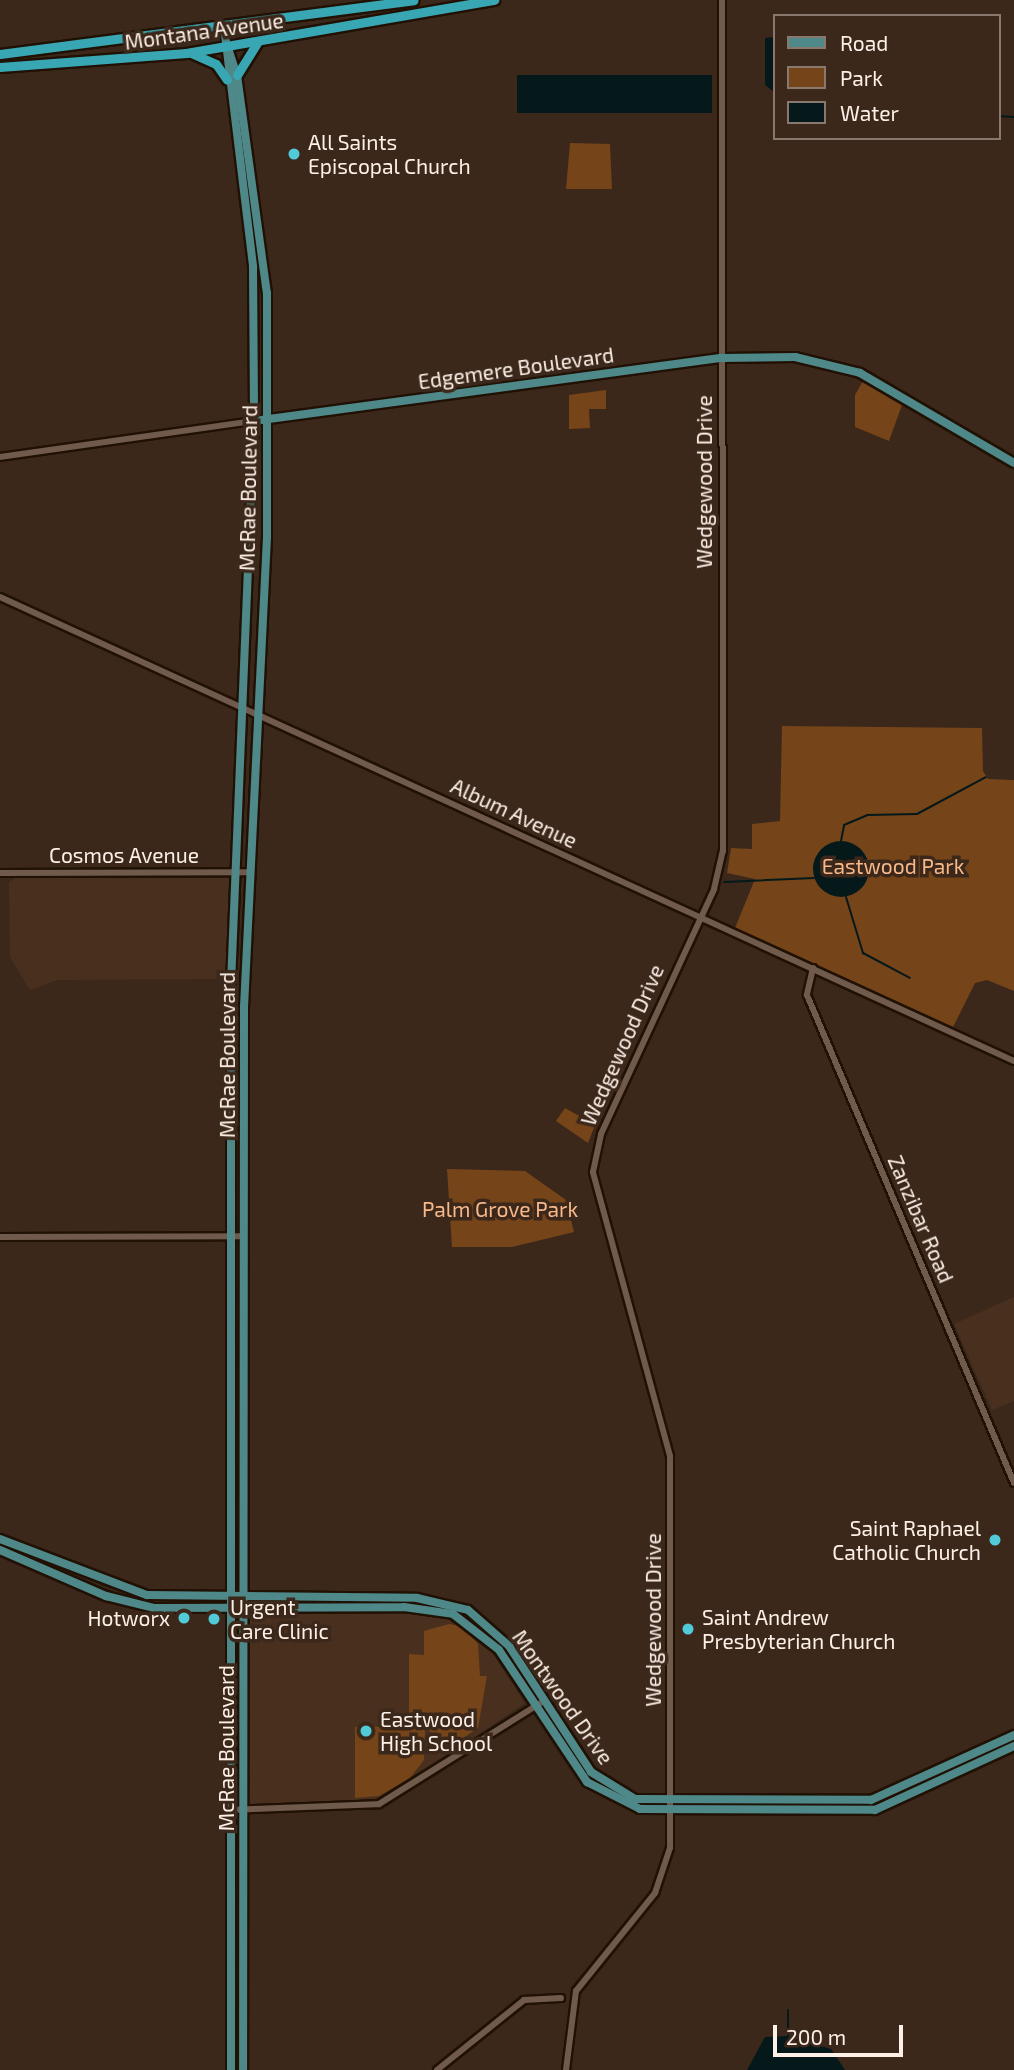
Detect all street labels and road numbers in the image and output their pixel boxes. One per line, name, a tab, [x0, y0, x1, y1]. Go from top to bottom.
street label: Montana Avenue	[123, 7, 285, 55]
street label: Edgemere Boulevard	[416, 342, 616, 394]
street label: Wedgewood Drive	[691, 395, 717, 569]
street label: McRae Boulevard	[234, 405, 262, 571]
street label: Album Avenue	[447, 773, 581, 853]
street label: Cosmos Avenue	[49, 842, 199, 868]
street label: Wedgewood Drive	[575, 961, 669, 1129]
street label: McRae Boulevard	[214, 972, 240, 1138]
street label: Zanzibar Road	[883, 1151, 959, 1287]
street label: Wedgewood Drive	[640, 1533, 666, 1707]
street label: Montwood Drive	[507, 1625, 619, 1769]
street label: McRae Boulevard	[213, 1665, 239, 1831]

